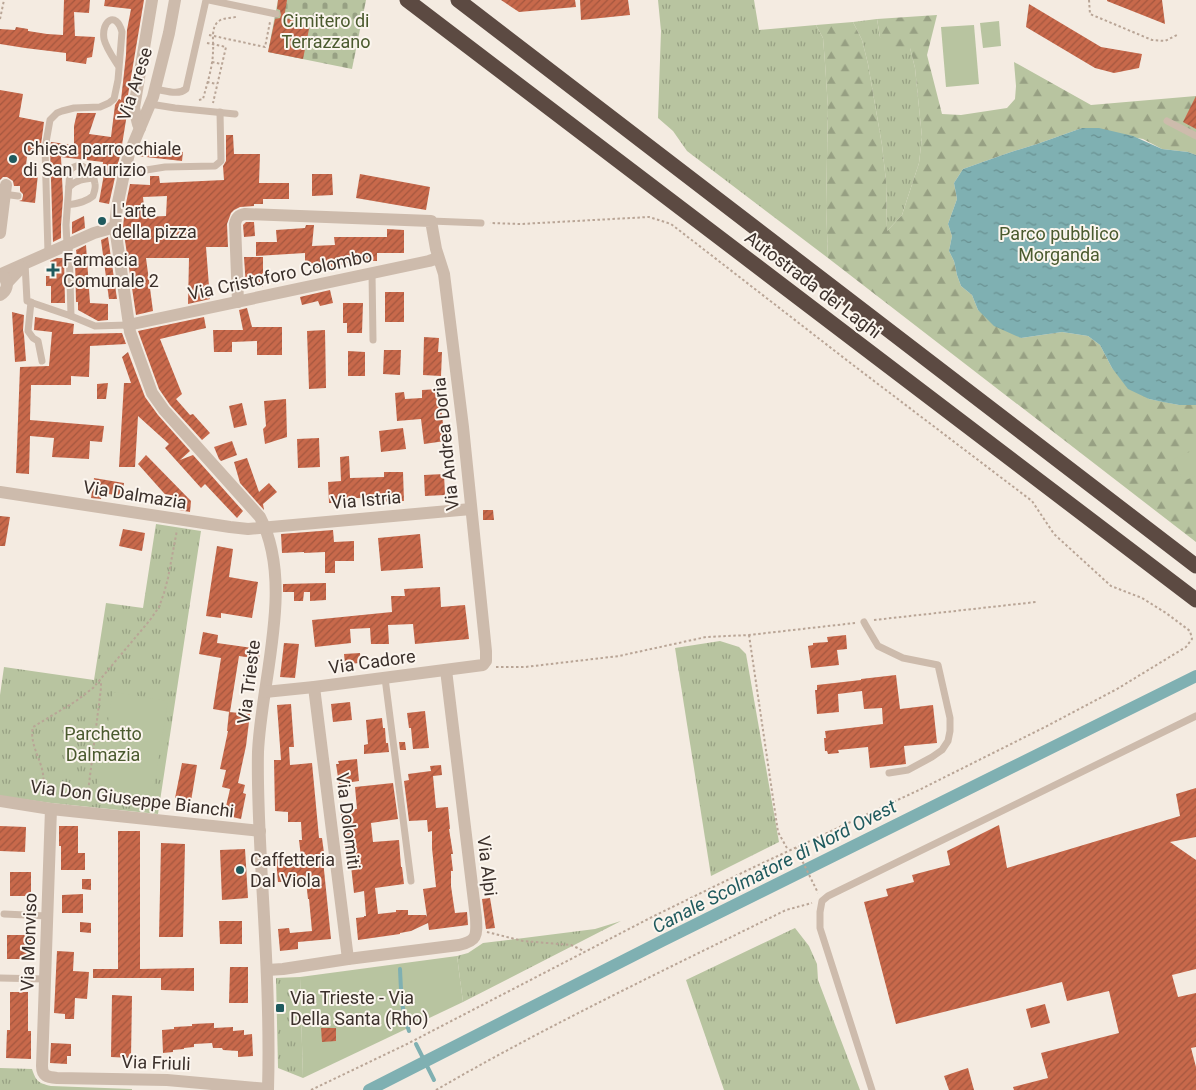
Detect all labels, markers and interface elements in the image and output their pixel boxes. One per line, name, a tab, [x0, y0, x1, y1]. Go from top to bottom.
park label: Cimitero di Terrazzano	[282, 10, 370, 52]
street label: Via Arese	[113, 44, 156, 123]
place label: Chiesa parrocchiale di San Maurizio	[23, 138, 181, 180]
marker: Chiesa parrocchiale di San Maurizio	[7, 153, 19, 165]
place label: L'arte della pizza	[112, 200, 197, 242]
marker: L'arte della pizza	[96, 215, 108, 227]
park label: Parco pubblico Morganda	[999, 223, 1119, 265]
street label: Autostrada dei Laghi	[741, 227, 886, 343]
street label: Via Cristoforo Colombo	[186, 245, 374, 304]
place label: Farmacia Comunale 2	[63, 249, 159, 291]
marker: Farmacia Comunale 2	[47, 264, 59, 276]
street label: Via Andrea Doria	[428, 376, 463, 512]
street label: Via Dalmazia	[82, 476, 188, 513]
street label: Via Istria	[330, 486, 402, 513]
street label: Via Trieste	[233, 639, 264, 725]
street label: Via Cadore	[327, 645, 417, 678]
park label: Parchetto Dalmazia	[64, 723, 142, 765]
street label: Via Dolomiti	[332, 771, 365, 870]
street label: Via Don Giuseppe Bianchi	[29, 776, 235, 821]
water label: Canale Scolmatore di Nord Ovest	[648, 794, 901, 938]
street label: Via Alpi	[473, 835, 502, 897]
place label: Caffetteria Dal Viola	[250, 849, 335, 891]
marker: Caffetteria Dal Viola	[234, 864, 246, 876]
street label: Via Monviso	[16, 892, 41, 992]
place label: Via Trieste - Via Della Santa (Rho)	[290, 987, 429, 1030]
marker: Via Trieste - Via Della Santa (Rho)	[274, 1002, 286, 1014]
street label: Via Friuli	[121, 1051, 191, 1074]

